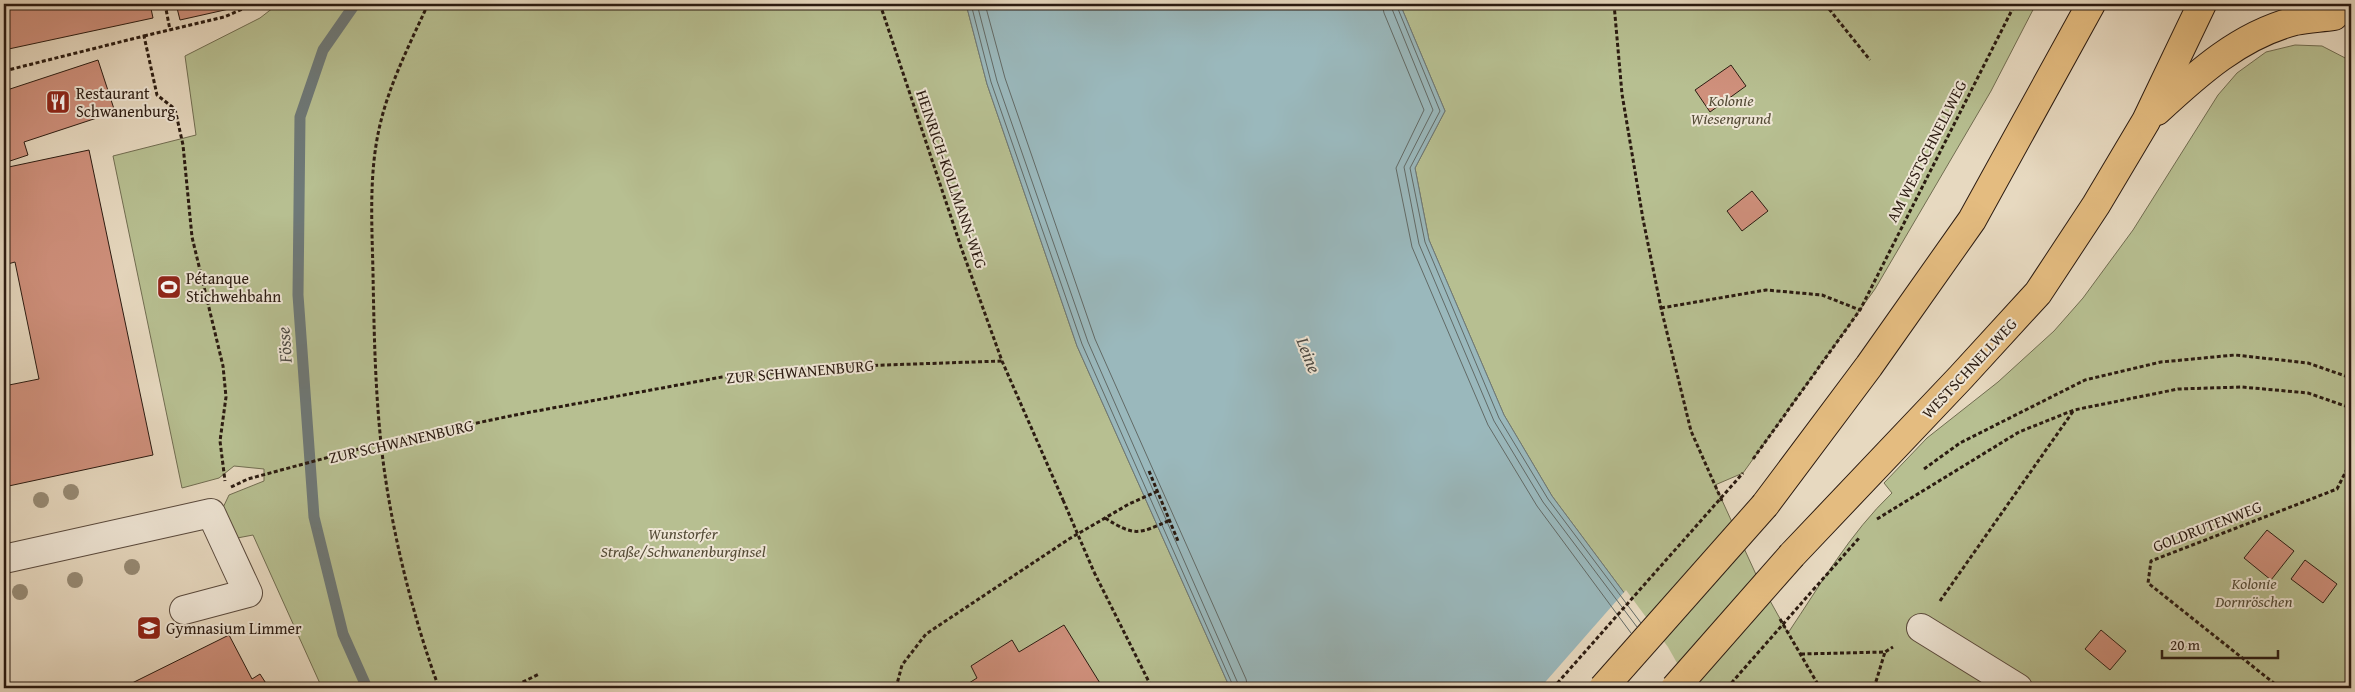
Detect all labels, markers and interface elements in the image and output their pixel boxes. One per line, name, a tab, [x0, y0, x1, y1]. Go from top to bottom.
street label: AM WESTSCHNELLWEG	[1880, 75, 1973, 226]
place label: Restaurant Schwanenburg	[76, 81, 175, 123]
street label: HEINRICH-KOLLMANN-WEG	[910, 86, 994, 272]
park label: Kolonie Wiesengrund	[1691, 88, 1771, 130]
restaurant icon: Restaurant Schwanenburg	[45, 89, 71, 115]
place label: Pétanque Stichwehbahn	[186, 266, 281, 308]
sports icon: Pétanque Stichwehbahn	[156, 274, 182, 300]
street label: WESTSCHNELLWEG	[1916, 312, 2023, 424]
water label: Fösse	[269, 326, 299, 365]
water label: Leine	[1289, 332, 1328, 377]
street label: ZUR SCHWANENBURG	[725, 353, 875, 389]
street label: ZUR SCHWANENBURG	[326, 413, 476, 469]
street label: GOLDRUTENWEG	[2149, 494, 2266, 558]
park label: Wunstorfer Straße/Schwanenburginsel	[600, 521, 766, 563]
park label: Kolonie Dornröschen	[2214, 571, 2293, 613]
school or university icon: Gymnasium Limmer	[136, 615, 162, 641]
place label: Gymnasium Limmer	[166, 616, 302, 640]
scale bar	[2162, 627, 2279, 659]
text: 20 m	[2170, 634, 2201, 655]

